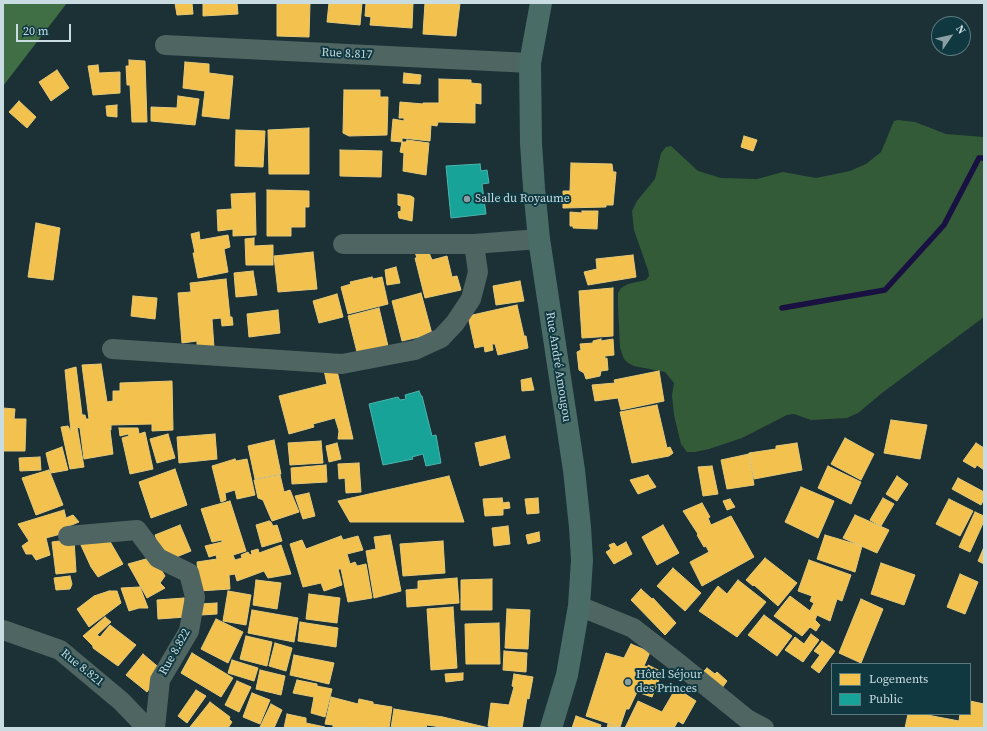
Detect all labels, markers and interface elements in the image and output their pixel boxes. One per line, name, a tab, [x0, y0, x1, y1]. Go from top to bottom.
scale bar	[18, 16, 73, 42]
north arrow	[931, 16, 971, 56]
text: N	[952, 22, 969, 37]
text: 20 m	[23, 23, 49, 39]
street label: Rue 8.817	[321, 45, 373, 63]
place label: Salle du Royaume	[475, 192, 570, 206]
marker: Salle du Royaume	[462, 194, 472, 204]
street label: Rue André Amougou	[542, 311, 574, 423]
street label: Rue 8.822	[156, 626, 194, 678]
street label: Rue 8.821	[58, 646, 106, 690]
legend	[831, 663, 971, 715]
place label: Hôtel Séjour des Princes	[636, 668, 702, 696]
text: Logements	[869, 671, 928, 687]
marker: Hôtel Séjour des Princes	[623, 677, 633, 687]
text: Public	[869, 691, 903, 707]

